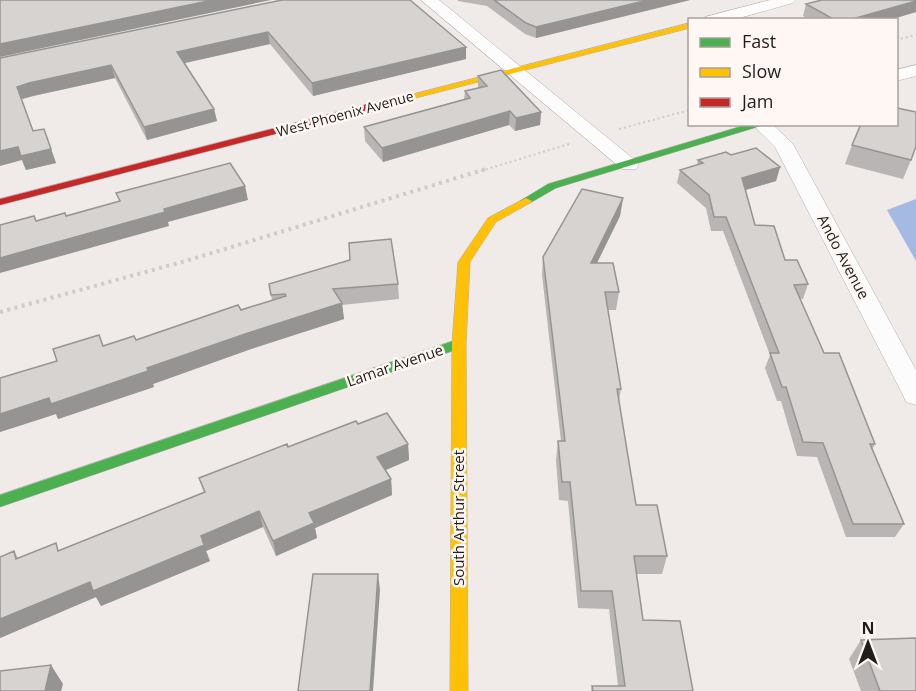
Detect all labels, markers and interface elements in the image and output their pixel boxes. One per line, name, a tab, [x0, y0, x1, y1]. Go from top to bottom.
legend	[688, 18, 898, 126]
text: Fast	[742, 29, 776, 53]
text: Slow	[742, 59, 781, 83]
street label: West Phoenix Avenue	[274, 86, 416, 141]
text: Jam	[740, 89, 774, 113]
street label: Ando Avenue	[813, 211, 875, 302]
street label: Lamar Avenue	[344, 339, 446, 391]
street label: South Arthur Street	[448, 450, 468, 586]
north arrow	[838, 613, 898, 673]
text: N	[861, 617, 875, 639]

